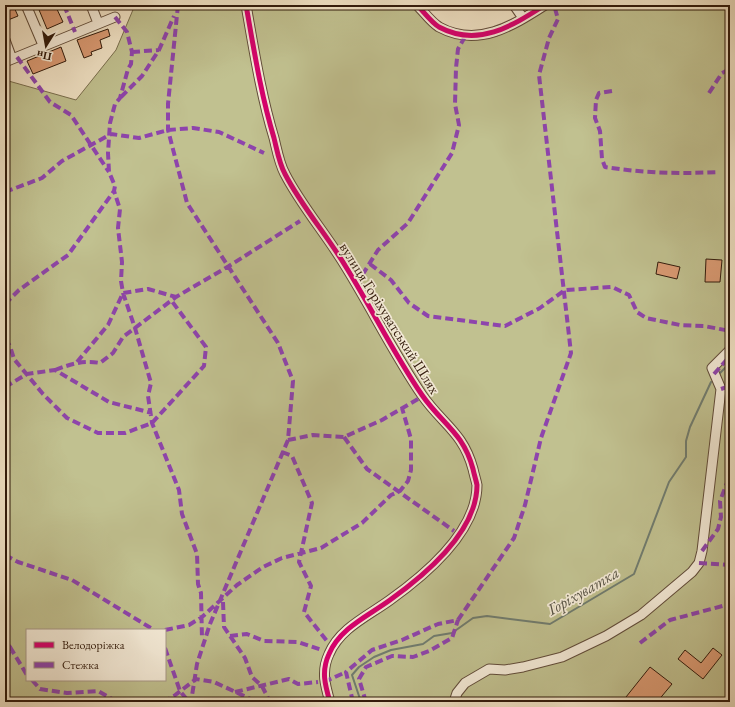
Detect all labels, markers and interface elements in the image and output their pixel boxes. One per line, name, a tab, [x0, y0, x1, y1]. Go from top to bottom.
north arrow	[26, 26, 66, 66]
text: Пн	[35, 47, 53, 64]
street label: вулиця Горіхуватський Шлях	[335, 239, 445, 398]
water label: Горіхуватка	[542, 562, 623, 620]
legend	[26, 629, 166, 681]
text: Велодоріжка	[62, 637, 125, 653]
text: Стежка	[62, 657, 99, 673]

